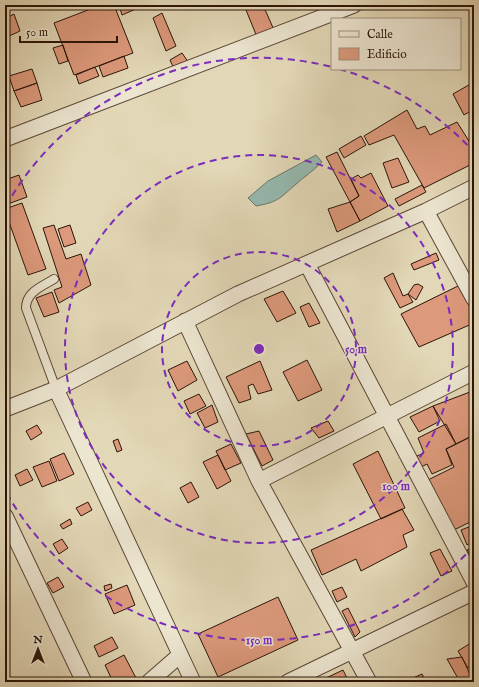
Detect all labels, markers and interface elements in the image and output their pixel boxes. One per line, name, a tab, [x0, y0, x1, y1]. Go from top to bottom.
scale bar	[20, 18, 117, 44]
legend	[331, 18, 461, 70]
text: 50 m	[26, 25, 48, 40]
text: Calle	[367, 27, 393, 42]
text: Edificio	[367, 47, 407, 62]
centre of rings	[252, 342, 266, 356]
text: 50 m	[345, 342, 368, 357]
text: 100 m	[382, 479, 411, 494]
north arrow	[18, 629, 58, 669]
text: N	[32, 633, 43, 647]
text: 150 m	[246, 633, 273, 648]

